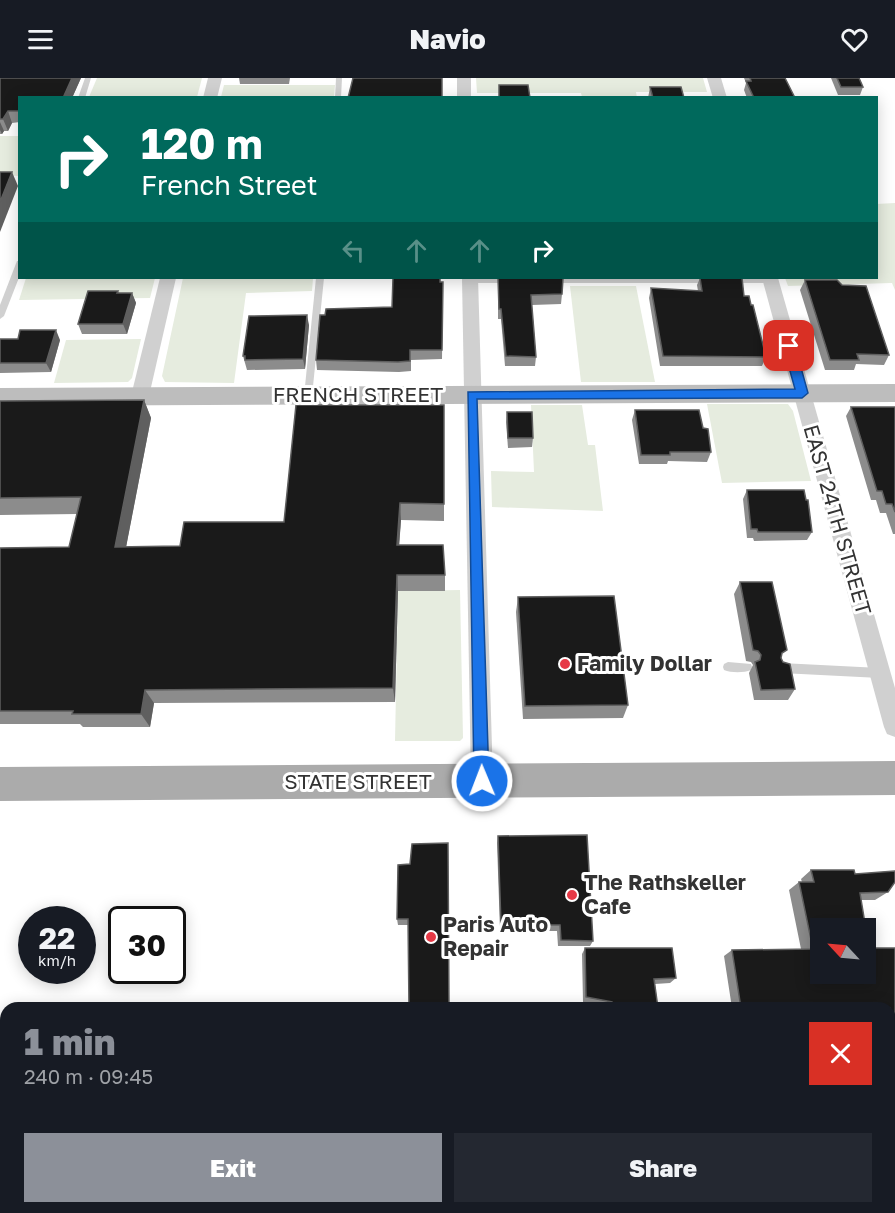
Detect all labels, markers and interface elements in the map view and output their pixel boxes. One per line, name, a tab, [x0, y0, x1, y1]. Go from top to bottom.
icon: menu	[24, 23, 57, 56]
text: Navio	[409, 23, 486, 55]
icon: heart	[838, 23, 871, 56]
text: 120 m	[141, 118, 263, 168]
icon: right	[42, 120, 120, 198]
text: French Street	[141, 169, 318, 201]
icon: left	[337, 234, 370, 267]
icon: ahead	[400, 234, 433, 267]
icon: ahead	[463, 234, 496, 267]
icon: right	[526, 234, 559, 267]
pin	[763, 320, 814, 371]
icon: arrive	[772, 329, 805, 362]
street label: FRENCH STREET	[273, 381, 443, 407]
street label: EAST 24TH STREET	[798, 422, 878, 618]
place label: Family Dollar	[577, 650, 712, 676]
marker: Family Dollar	[558, 657, 572, 671]
position arrow	[450, 749, 514, 813]
street label: STATE STREET	[284, 768, 432, 794]
place label: The Rathskeller Cafe	[584, 869, 746, 919]
marker: The Rathskeller Cafe	[565, 888, 579, 902]
speed limit sign: 30	[108, 906, 186, 984]
place label: Paris Auto Repair	[443, 911, 548, 961]
north arrow	[810, 918, 876, 984]
map controls	[810, 918, 876, 984]
text: 22	[39, 920, 75, 956]
marker: Paris Auto Repair	[424, 930, 438, 944]
text: km/h	[38, 951, 76, 969]
text: 1 min	[24, 1020, 115, 1063]
button: close	[809, 1022, 872, 1085]
text: 240 m · 09:45	[24, 1064, 153, 1088]
button: Exit	[24, 1133, 442, 1202]
button: Share	[454, 1133, 872, 1202]

